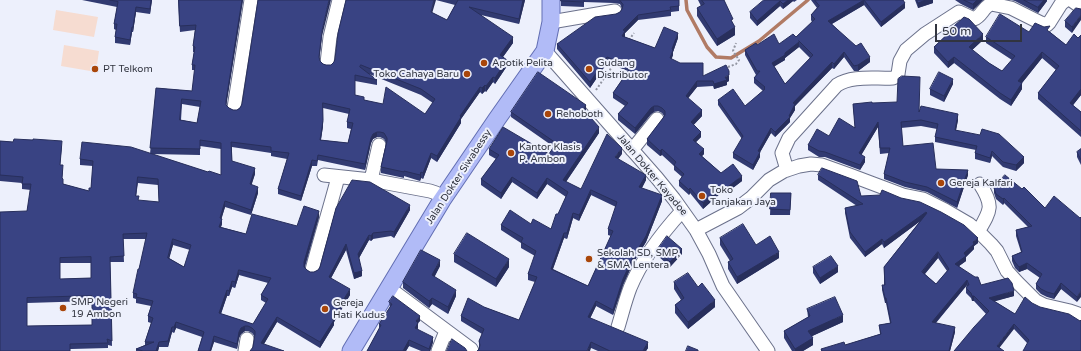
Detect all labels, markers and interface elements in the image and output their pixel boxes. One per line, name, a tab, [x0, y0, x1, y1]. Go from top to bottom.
scale bar	[937, 16, 1024, 42]
text: 50 m	[942, 24, 971, 38]
place label: Apotik Pelita	[492, 57, 553, 69]
place label: Gudang Distributor	[597, 57, 648, 80]
marker: Apotik Pelita	[479, 58, 489, 68]
place label: PT Telkom	[103, 63, 153, 75]
marker: PT Telkom	[90, 64, 100, 74]
marker: Gudang Distributor	[584, 64, 594, 74]
place label: Toko Cahaya Baru	[373, 68, 459, 80]
marker: Toko Cahaya Baru	[462, 69, 472, 79]
place label: Rehoboth	[556, 108, 603, 120]
marker: Rehoboth	[543, 109, 553, 119]
street label: Jalan Dokter Siwabessy	[424, 127, 494, 227]
street label: Jalan Dokter Kayadoe	[614, 132, 690, 218]
place label: Kantor Klasis P. Ambon	[519, 141, 580, 164]
marker: Kantor Klasis P. Ambon	[506, 148, 516, 158]
place label: Gereja Kalfari	[949, 177, 1013, 189]
marker: Gereja Kalfari	[936, 178, 946, 188]
place label: Toko Tanjakan Jaya	[710, 184, 776, 208]
marker: Toko Tanjakan Jaya	[697, 191, 707, 201]
place label: Sekolah SD, SMP, & SMA Lentera	[597, 247, 680, 270]
marker: Sekolah SD, SMP, & SMA Lentera	[584, 254, 594, 264]
place label: SMP Negeri 19 Ambon	[71, 296, 128, 320]
place label: Gereja Hati Kudus	[333, 297, 385, 320]
marker: SMP Negeri 19 Ambon	[58, 303, 68, 313]
marker: Gereja Hati Kudus	[320, 304, 330, 314]

